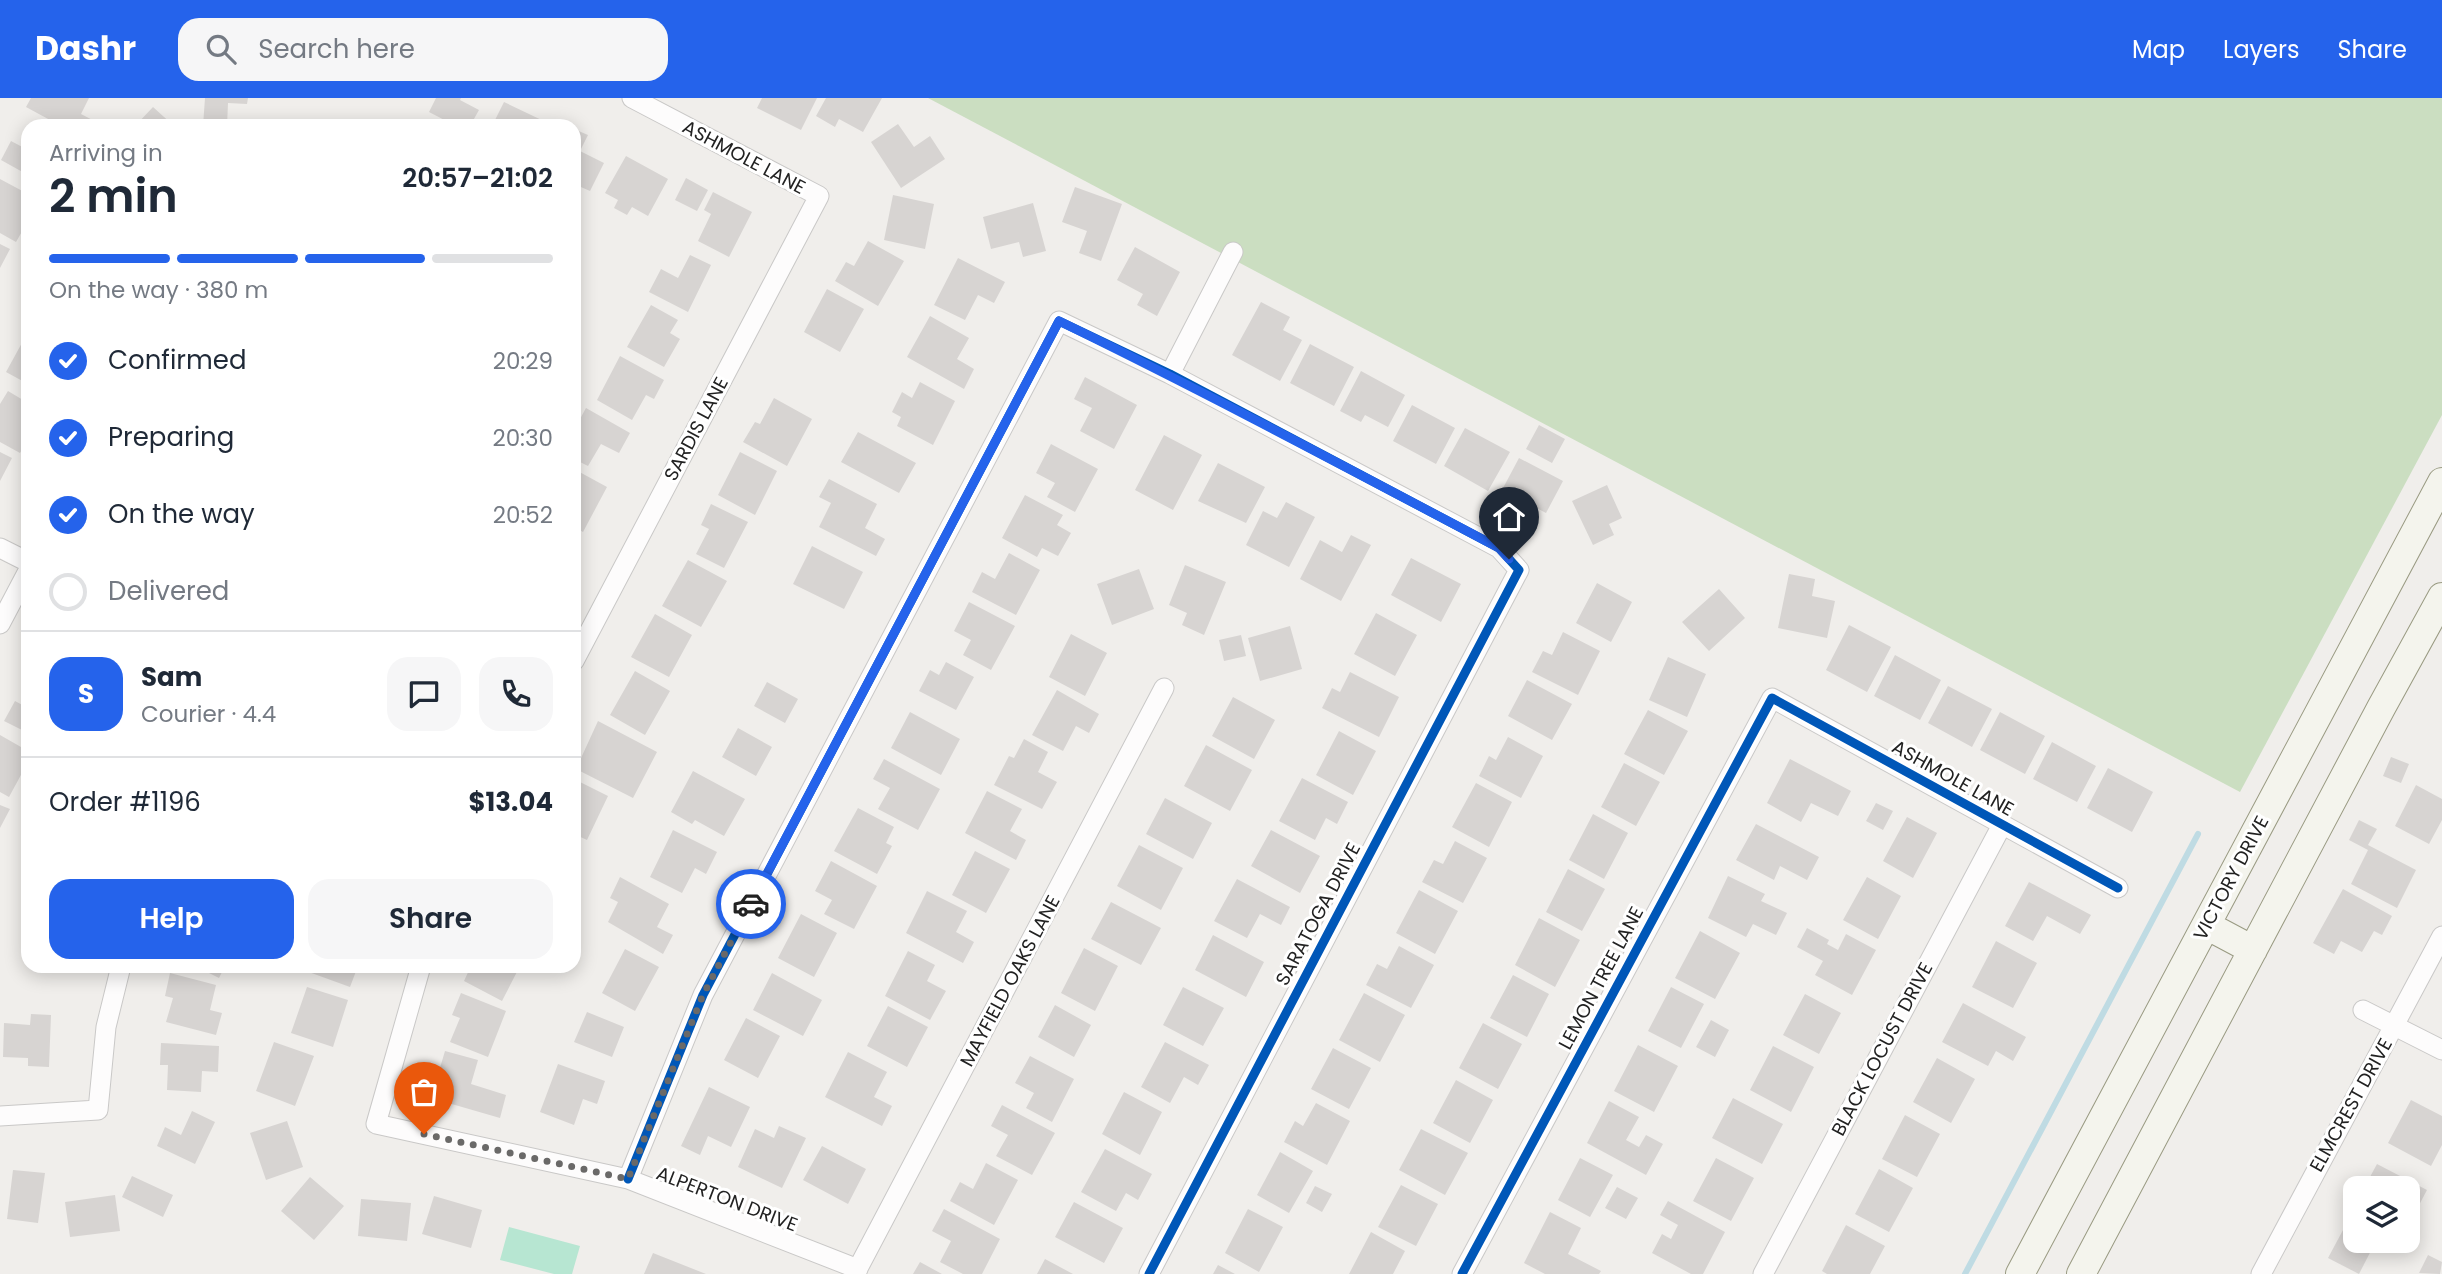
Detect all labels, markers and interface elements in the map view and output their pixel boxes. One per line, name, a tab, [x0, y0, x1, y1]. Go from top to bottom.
search box	[178, 18, 668, 81]
text: Dashr	[35, 25, 136, 72]
icon: search	[202, 30, 240, 68]
text: Search here	[258, 31, 415, 67]
text: Map	[2132, 33, 2185, 66]
text: Layers	[2223, 33, 2299, 66]
text: Share	[2337, 33, 2407, 66]
street label: ASHMOLE LANE	[678, 113, 810, 201]
text: Arriving in	[49, 137, 163, 169]
text: 20:57–21:02	[402, 160, 553, 196]
text: 2 min	[49, 164, 178, 228]
text: On the way · 380 m	[49, 274, 268, 306]
icon: check	[49, 342, 87, 380]
text: Confirmed	[108, 342, 246, 378]
text: 20:29	[493, 345, 553, 377]
street label: SARDIS LANE	[657, 372, 735, 486]
icon: check	[49, 419, 87, 457]
text: Preparing	[108, 419, 234, 455]
text: 20:30	[492, 422, 553, 454]
pin	[1479, 487, 1539, 559]
icon: check	[49, 496, 87, 534]
text: On the way	[108, 496, 255, 532]
icon: home	[1490, 498, 1528, 536]
text: 20:52	[493, 499, 553, 531]
text: Delivered	[108, 573, 229, 609]
button: chat	[387, 657, 461, 731]
button: phone	[479, 657, 553, 731]
text: Sam	[141, 659, 202, 695]
text: S	[78, 676, 94, 712]
text: Courier · 4.4	[141, 698, 276, 730]
street label: ASHMOLE LANE	[1887, 733, 2019, 823]
text: Order #1196	[49, 784, 201, 820]
text: $13.04	[468, 784, 553, 820]
street label: VICTORY DRIVE	[2187, 811, 2275, 945]
street label: SARATOGA DRIVE	[1269, 838, 1367, 990]
courier	[716, 869, 786, 939]
button: Help	[49, 879, 294, 959]
button: Share	[308, 879, 553, 959]
icon: car	[732, 885, 770, 923]
street label: MAYFIELD OAKS LANE	[953, 891, 1067, 1071]
street label: LEMON TREE LANE	[1552, 902, 1650, 1054]
street label: BLACK LOCUST DRIVE	[1825, 957, 1939, 1141]
street label: ELMCREST DRIVE	[2303, 1033, 2399, 1177]
pin	[394, 1062, 454, 1134]
icon: bag	[405, 1073, 443, 1111]
street label: ALPERTON DRIVE	[653, 1160, 801, 1238]
map controls	[2343, 1176, 2420, 1253]
button: layers	[2343, 1176, 2420, 1253]

